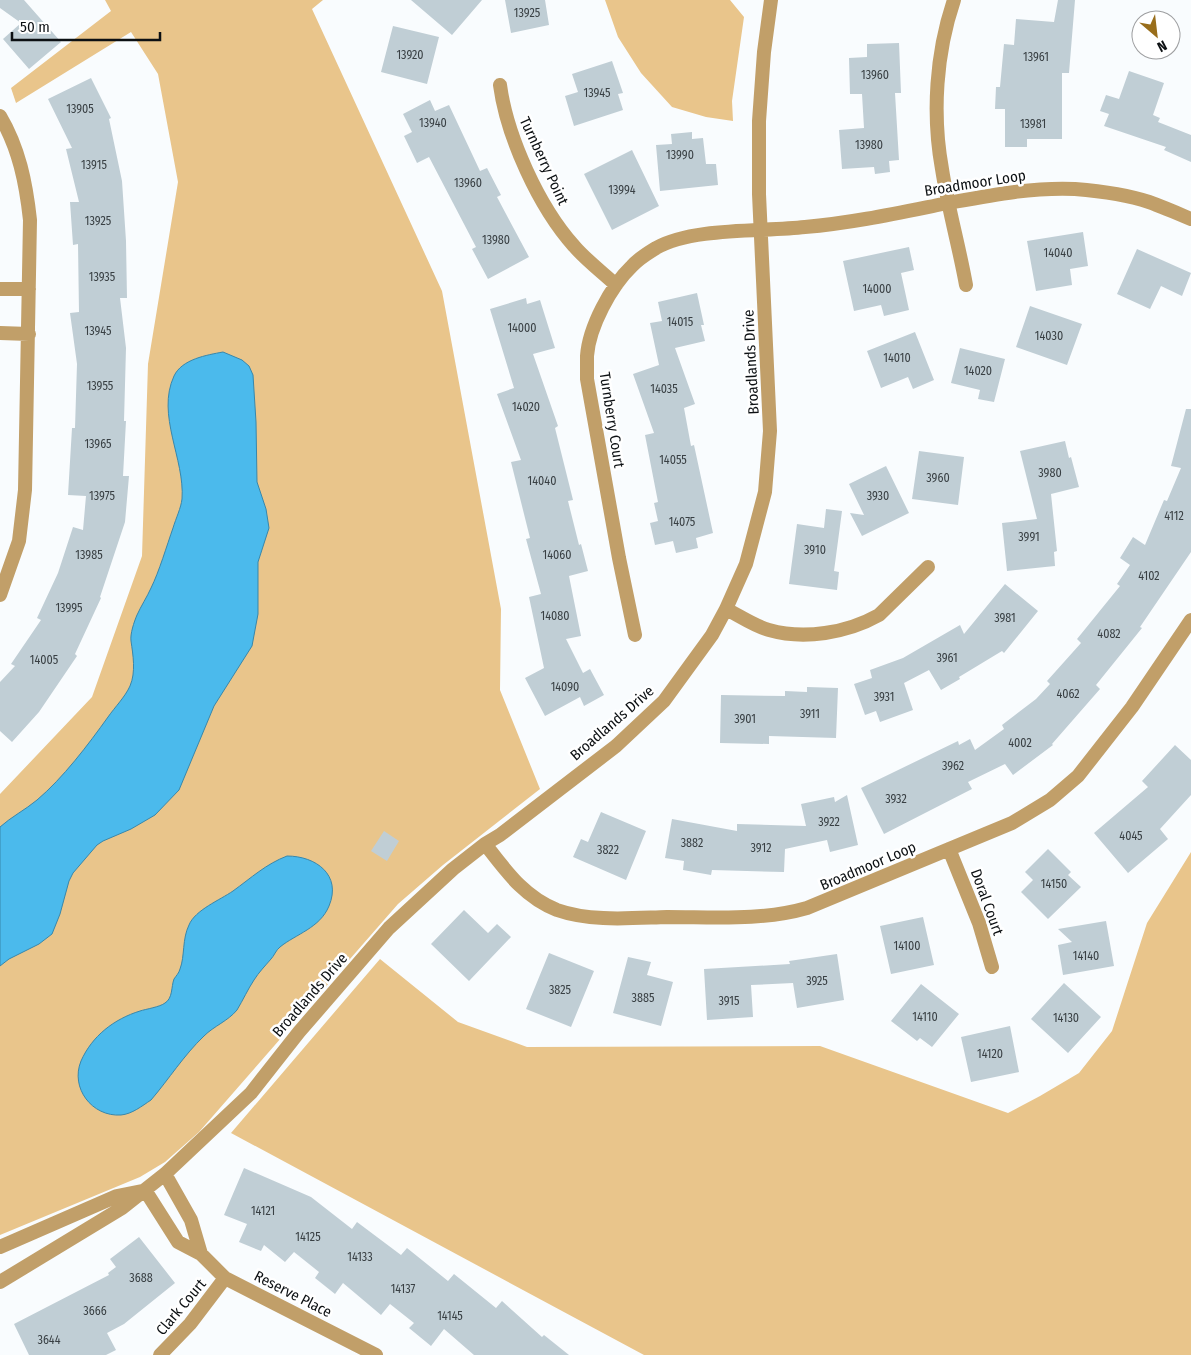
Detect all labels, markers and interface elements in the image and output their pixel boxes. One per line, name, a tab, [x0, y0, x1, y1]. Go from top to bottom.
house number: 13925	[514, 6, 541, 20]
scale bar	[12, 10, 160, 42]
north arrow	[1131, 10, 1181, 60]
text: 50 m	[20, 18, 50, 36]
text: N	[1154, 37, 1170, 56]
house number: 13920	[396, 48, 424, 62]
house number: 13961	[1023, 50, 1049, 64]
house number: 13960	[861, 68, 889, 82]
house number: 13945	[584, 86, 611, 100]
house number: 13905	[66, 102, 94, 116]
street label: Turnberry Point	[516, 114, 572, 208]
house number: 13940	[419, 116, 447, 130]
house number: 13981	[1020, 117, 1046, 131]
house number: 13980	[855, 138, 883, 152]
house number: 13990	[666, 148, 694, 162]
house number: 13915	[81, 158, 107, 172]
street label: Broadmoor Loop	[923, 166, 1027, 200]
house number: 13960	[454, 176, 482, 190]
house number: 13994	[608, 183, 636, 197]
house number: 13925	[85, 214, 112, 228]
house number: 13980	[482, 233, 510, 247]
house number: 14040	[1044, 246, 1072, 260]
house number: 13935	[89, 270, 116, 284]
house number: 14000	[862, 282, 892, 296]
street label: Broadlands Drive	[739, 309, 763, 415]
house number: 14015	[667, 315, 694, 329]
house number: 14000	[507, 321, 537, 335]
house number: 13945	[85, 324, 112, 338]
house number: 14030	[1035, 329, 1063, 343]
house number: 14010	[883, 351, 911, 365]
house number: 14020	[964, 364, 992, 378]
street label: Turnberry Court	[596, 371, 628, 469]
house number: 13955	[87, 379, 114, 393]
house number: 14035	[650, 382, 678, 396]
house number: 14020	[512, 400, 540, 414]
house number: 13965	[84, 437, 112, 451]
house number: 14055	[659, 453, 687, 467]
house number: 3980	[1038, 466, 1062, 480]
house number: 3960	[926, 471, 950, 485]
house number: 14040	[528, 474, 556, 488]
house number: 13975	[89, 489, 115, 503]
house number: 3930	[867, 489, 889, 503]
house number: 4112	[1164, 509, 1184, 523]
house number: 14075	[669, 515, 696, 529]
house number: 3991	[1018, 530, 1040, 544]
house number: 3910	[804, 543, 826, 557]
house number: 13985	[75, 548, 103, 562]
house number: 14060	[543, 548, 571, 562]
house number: 4102	[1138, 569, 1160, 583]
house number: 13995	[55, 601, 83, 615]
house number: 14080	[541, 609, 570, 623]
house number: 3981	[994, 611, 1016, 625]
house number: 4082	[1097, 627, 1121, 641]
house number: 3961	[936, 651, 958, 665]
house number: 14005	[30, 653, 59, 667]
house number: 14090	[551, 680, 579, 694]
street label: Broadlands Drive	[566, 682, 658, 764]
house number: 4062	[1056, 687, 1080, 701]
house number: 3931	[874, 690, 894, 704]
house number: 3911	[800, 707, 820, 721]
house number: 3901	[734, 712, 756, 726]
house number: 4002	[1008, 736, 1032, 750]
house number: 3962	[942, 759, 964, 773]
house number: 3932	[885, 792, 907, 806]
house number: 3922	[818, 815, 840, 829]
house number: 4045	[1119, 829, 1143, 843]
house number: 3882	[681, 836, 703, 850]
street label: Broadmoor Loop	[817, 838, 919, 894]
house number: 3912	[751, 841, 771, 855]
house number: 3822	[597, 843, 619, 857]
street label: Doral Court	[967, 866, 1007, 938]
house number: 14150	[1041, 877, 1067, 891]
house number: 14100	[893, 939, 921, 953]
street label: Broadlands Drive	[269, 949, 351, 1041]
house number: 14140	[1073, 949, 1099, 963]
house number: 3925	[806, 974, 828, 988]
house number: 3825	[549, 983, 572, 997]
house number: 3885	[632, 991, 655, 1005]
house number: 3915	[718, 994, 740, 1008]
house number: 14110	[912, 1010, 938, 1024]
house number: 14130	[1053, 1011, 1079, 1025]
house number: 14120	[977, 1047, 1003, 1061]
house number: 14121	[251, 1204, 275, 1218]
house number: 14125	[295, 1230, 321, 1244]
house number: 14133	[347, 1250, 373, 1264]
street label: Reserve Place	[251, 1267, 335, 1321]
house number: 3688	[129, 1271, 153, 1285]
street label: Clark Court	[152, 1275, 210, 1339]
house number: 14137	[391, 1282, 416, 1296]
house number: 3666	[83, 1304, 107, 1318]
house number: 14145	[437, 1309, 463, 1323]
house number: 3644	[38, 1333, 61, 1347]

